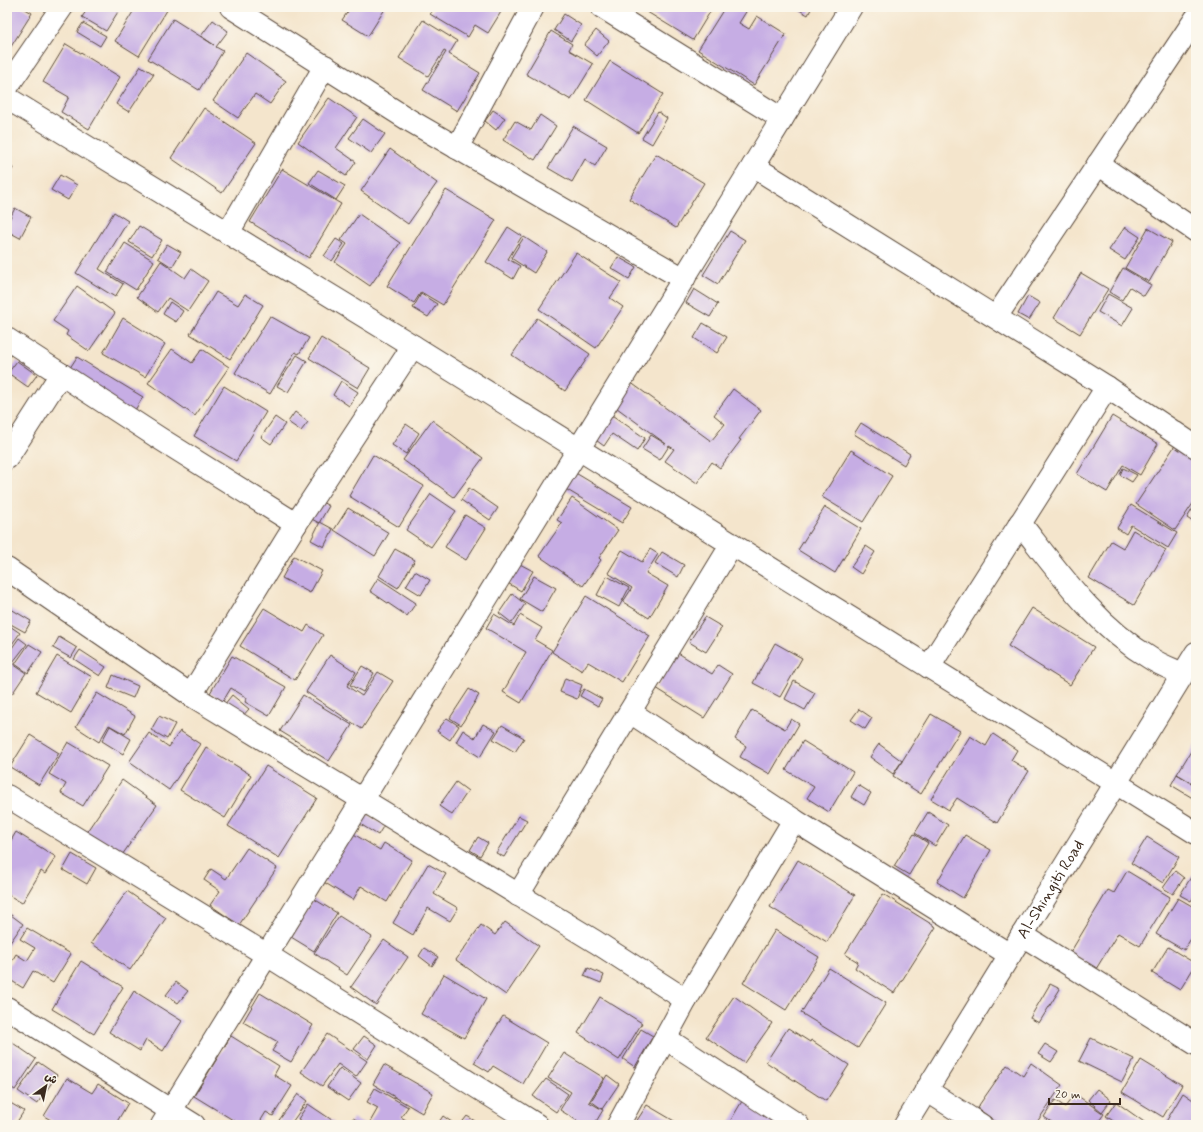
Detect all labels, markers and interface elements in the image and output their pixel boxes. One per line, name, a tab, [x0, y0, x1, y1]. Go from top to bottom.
street label: Al-Shingiti Road	[1012, 836, 1089, 943]
north arrow	[26, 1066, 66, 1106]
text: ش	[42, 1069, 60, 1088]
scale bar	[1049, 1080, 1120, 1106]
text: 20 m	[1055, 1087, 1081, 1103]

